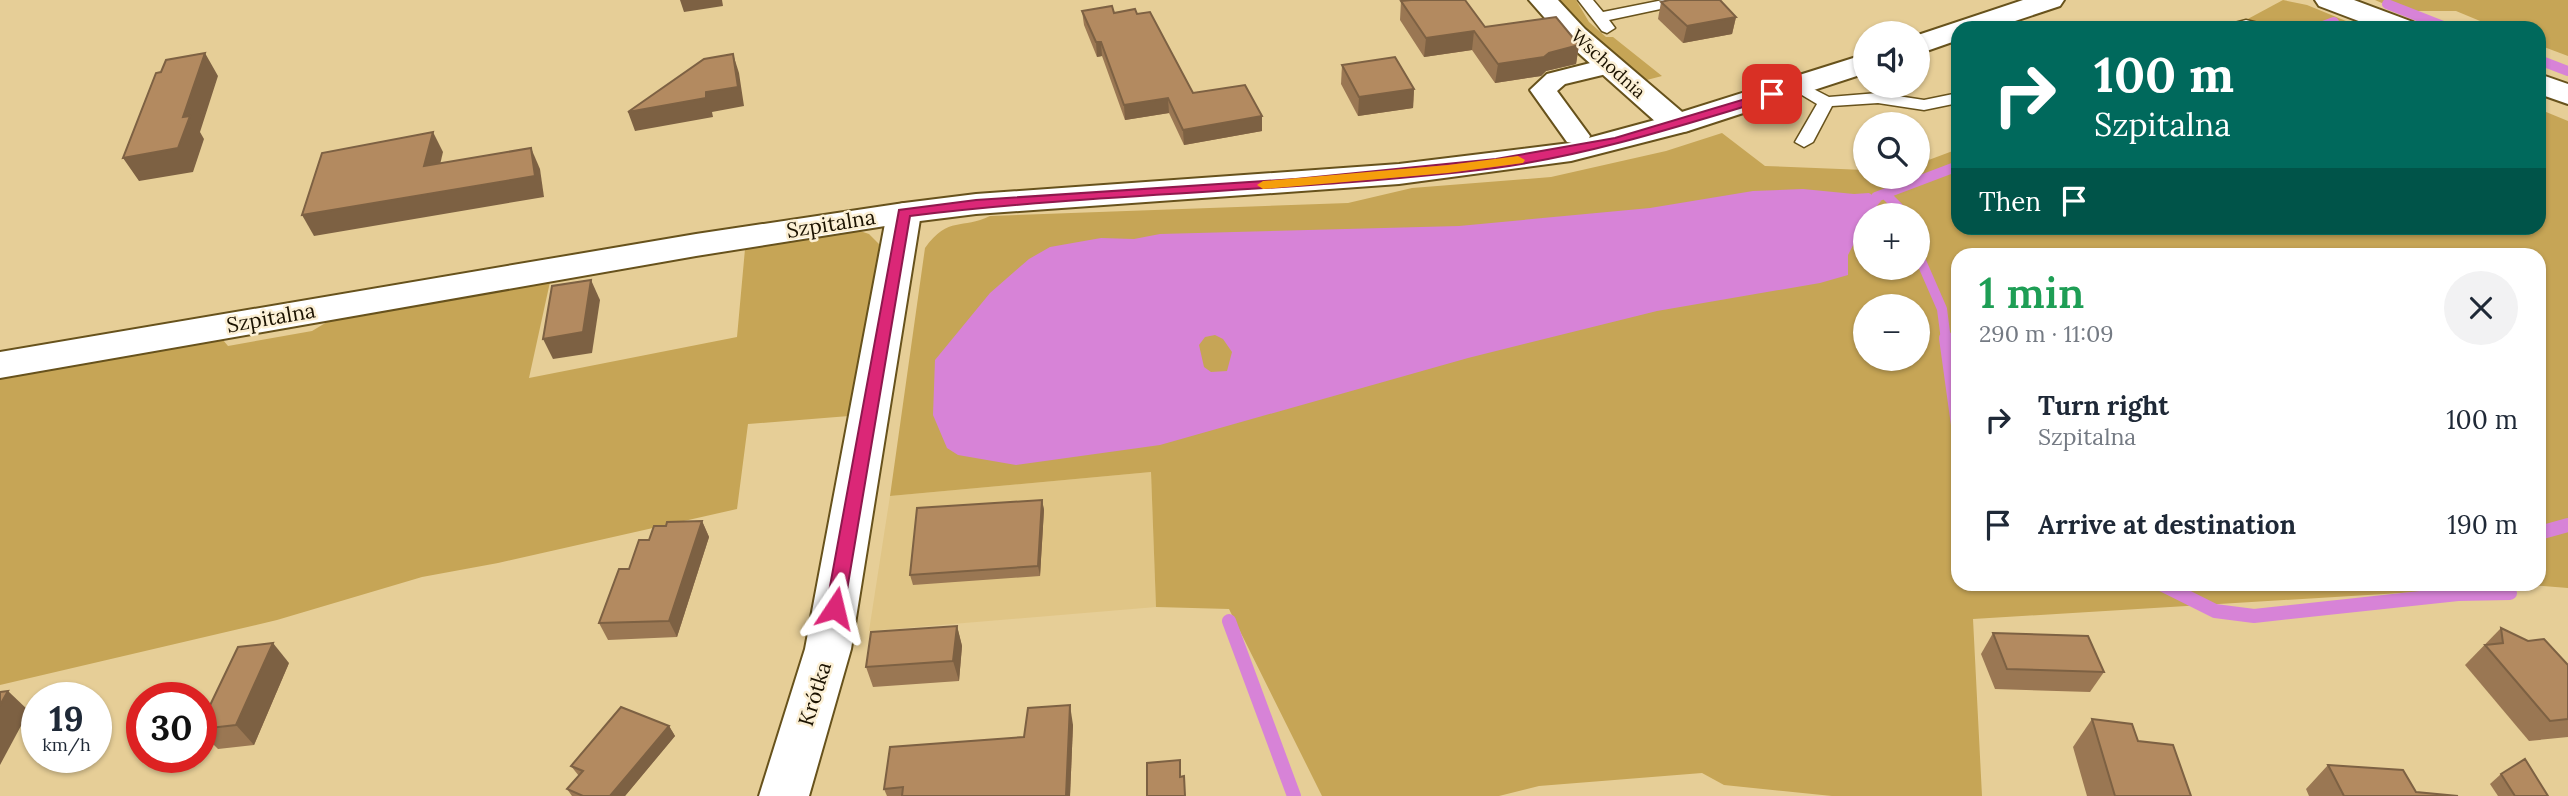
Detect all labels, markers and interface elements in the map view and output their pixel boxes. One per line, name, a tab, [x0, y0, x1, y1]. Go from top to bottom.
map controls	[1853, 21, 1930, 371]
button: sound	[1853, 21, 1930, 98]
street label: Wschodnia	[1566, 24, 1650, 103]
text: 100 m	[2094, 43, 2234, 105]
icon: right	[1979, 49, 2070, 140]
pin	[1742, 64, 1802, 124]
icon: arrive	[1753, 75, 1791, 113]
text: Szpitalna	[2094, 104, 2231, 145]
button: search	[1853, 112, 1930, 189]
icon: arrive	[2055, 182, 2093, 220]
text: Then	[1979, 185, 2041, 218]
street label: Szpitalna	[785, 203, 877, 244]
button: +	[1853, 203, 1930, 280]
text: 1 min	[1979, 266, 2084, 320]
button: close	[2444, 271, 2518, 345]
button: −	[1853, 294, 1930, 371]
street label: Szpitalna	[224, 296, 318, 339]
text: 290 m · 11:09	[1979, 319, 2113, 348]
text: Turn right	[2038, 389, 2169, 422]
icon: right	[1979, 401, 2017, 439]
text: 100 m	[2446, 403, 2518, 436]
text: Szpitalna	[2038, 422, 2136, 451]
icon: arrive	[1979, 506, 2017, 544]
text: Arrive at destination	[2038, 508, 2296, 541]
text: 190 m	[2447, 508, 2518, 541]
position arrow	[798, 571, 872, 645]
street label: Krótka	[792, 658, 837, 729]
speed limit sign: 30	[126, 682, 217, 773]
text: 19	[49, 696, 84, 741]
text: km/h	[42, 733, 91, 756]

